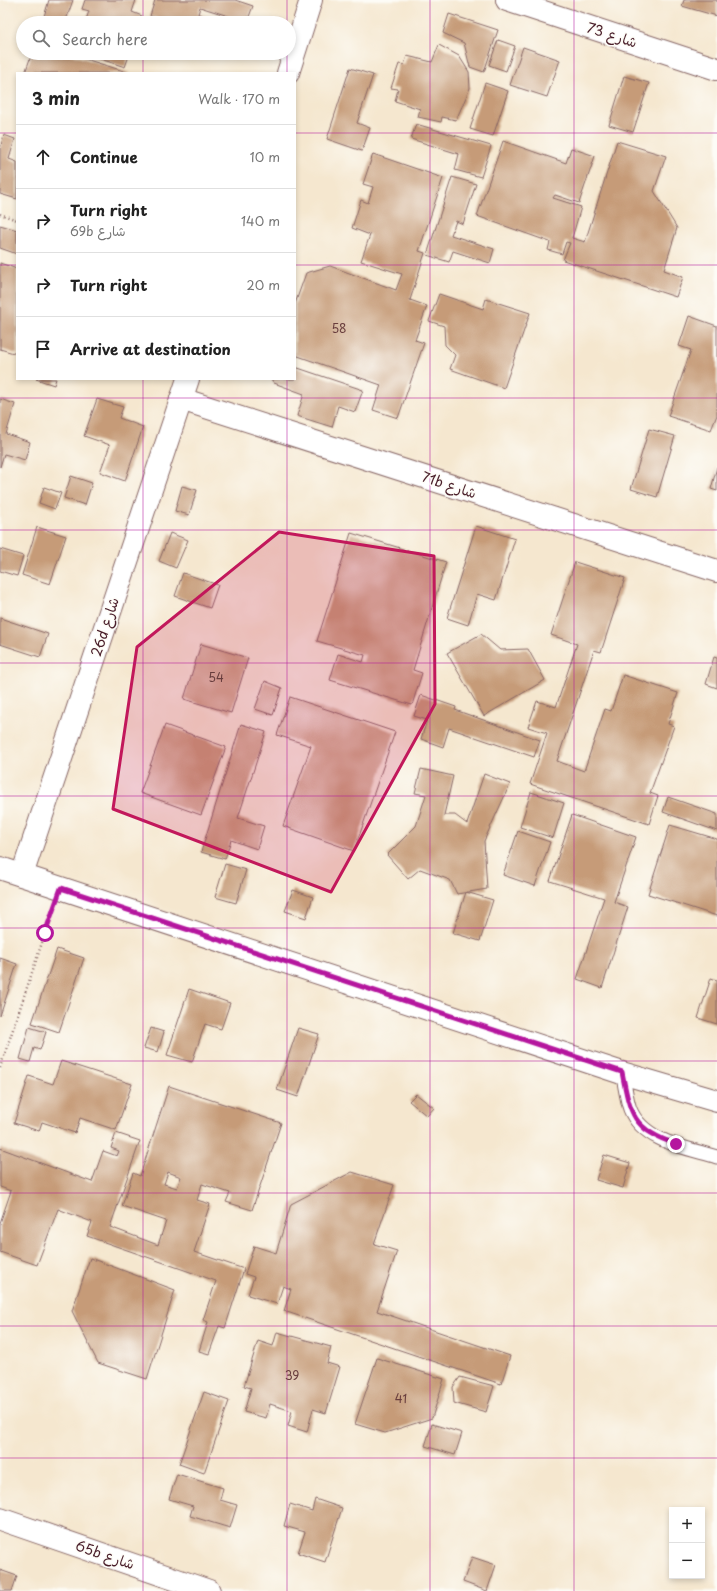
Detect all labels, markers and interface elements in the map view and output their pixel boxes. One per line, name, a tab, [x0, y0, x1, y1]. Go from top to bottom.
search box	[16, 16, 296, 60]
street label: شارع 73	[584, 17, 640, 53]
icon: search	[30, 27, 52, 49]
text: Search here	[62, 27, 148, 50]
text: 3 min	[32, 85, 80, 111]
text: Walk · 170 m	[198, 89, 280, 108]
text: Continue	[70, 145, 138, 168]
icon: ahead	[32, 146, 54, 168]
text: 10 m	[250, 147, 280, 166]
text: Turn right	[70, 198, 147, 221]
icon: right	[32, 210, 54, 232]
text: 140 m	[241, 211, 280, 230]
text: 69b شارع	[70, 221, 126, 240]
text: Turn right	[70, 273, 147, 296]
icon: right	[32, 274, 54, 296]
text: 20 m	[246, 275, 280, 294]
house number: 58	[331, 319, 347, 337]
text: Arrive at destination	[70, 337, 231, 360]
icon: arrive	[32, 338, 54, 360]
street label: 71b شارع	[419, 466, 479, 503]
street label: 26d شارع	[85, 595, 124, 659]
house number: 54	[208, 668, 224, 686]
route start	[36, 924, 54, 942]
route end	[667, 1135, 685, 1153]
house number: 39	[285, 1366, 299, 1384]
house number: 41	[395, 1389, 407, 1407]
map controls	[669, 1507, 705, 1579]
button: +	[669, 1507, 705, 1543]
street label: 65b شارع	[73, 1535, 137, 1574]
button: −	[669, 1543, 705, 1579]

